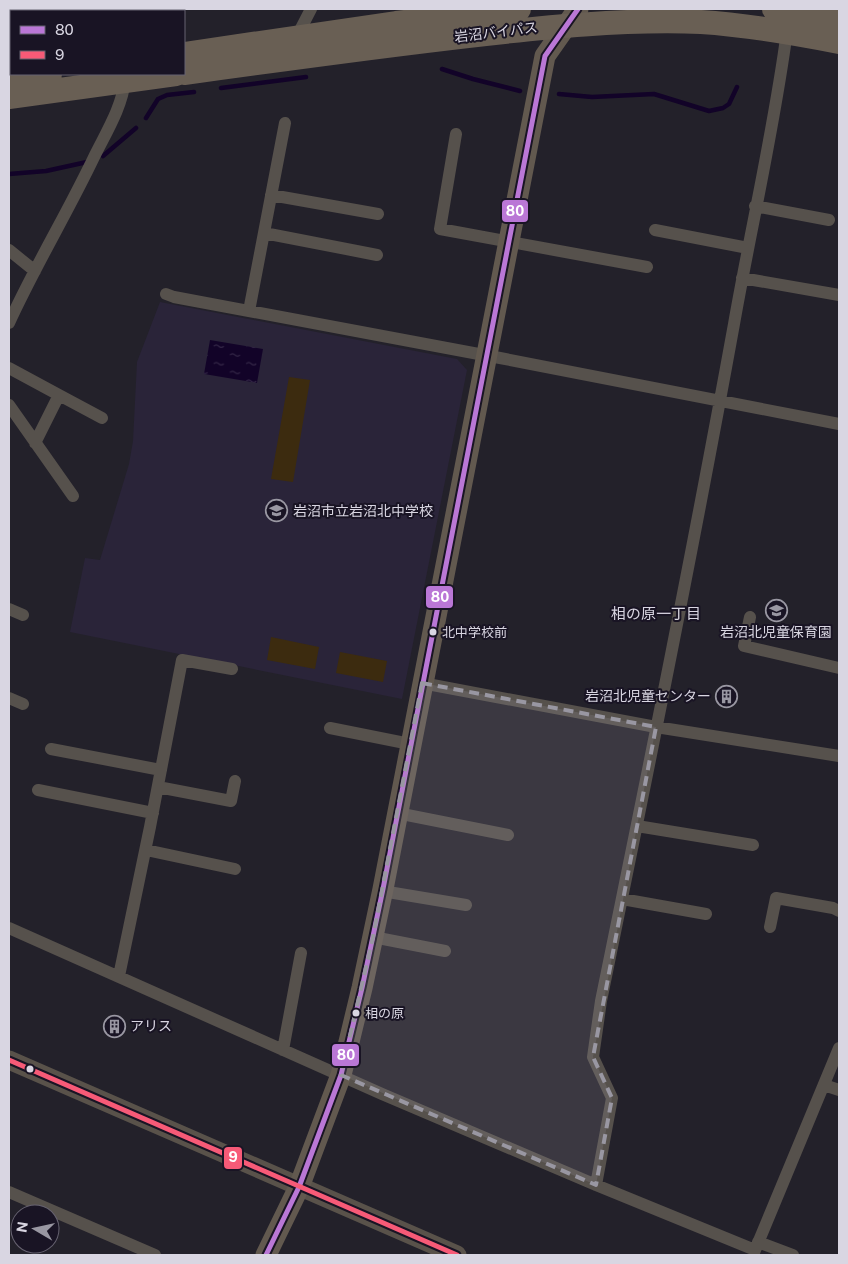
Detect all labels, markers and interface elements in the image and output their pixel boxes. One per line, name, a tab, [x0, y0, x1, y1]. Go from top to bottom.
legend	[10, 10, 185, 75]
street label: 岩沼バイパス	[453, 19, 539, 45]
text: 80	[55, 21, 74, 38]
text: 9	[55, 46, 64, 63]
line badge: 80	[501, 199, 529, 223]
text: 80	[506, 203, 524, 219]
school or university icon: 岩沼市立岩沼北中学校	[265, 499, 289, 523]
place label: 岩沼市立岩沼北中学校	[293, 503, 433, 519]
line badge: 80	[425, 585, 454, 609]
text: 80	[431, 589, 449, 605]
school or university icon: 岩沼北児童保育園	[764, 598, 788, 622]
district label: 相の原一丁目	[611, 605, 701, 622]
place label: 岩沼北児童保育園	[720, 624, 832, 640]
place label: 北中学校前	[442, 625, 507, 640]
marker: 北中学校前	[428, 627, 438, 637]
building icon: 岩沼北児童センター	[715, 684, 739, 708]
place label: 岩沼北児童センター	[585, 688, 711, 704]
place label: 相の原	[365, 1006, 404, 1021]
marker: 相の原	[351, 1008, 361, 1018]
building icon: アリス	[102, 1014, 126, 1038]
place label: アリス	[130, 1018, 172, 1034]
line badge: 80	[331, 1043, 360, 1067]
text: 80	[337, 1047, 355, 1063]
unlabelled marker	[25, 1064, 35, 1074]
line badge: 9	[223, 1146, 243, 1170]
text: 9	[228, 1149, 238, 1165]
north arrow	[10, 1204, 60, 1254]
text: N	[13, 1220, 31, 1234]

